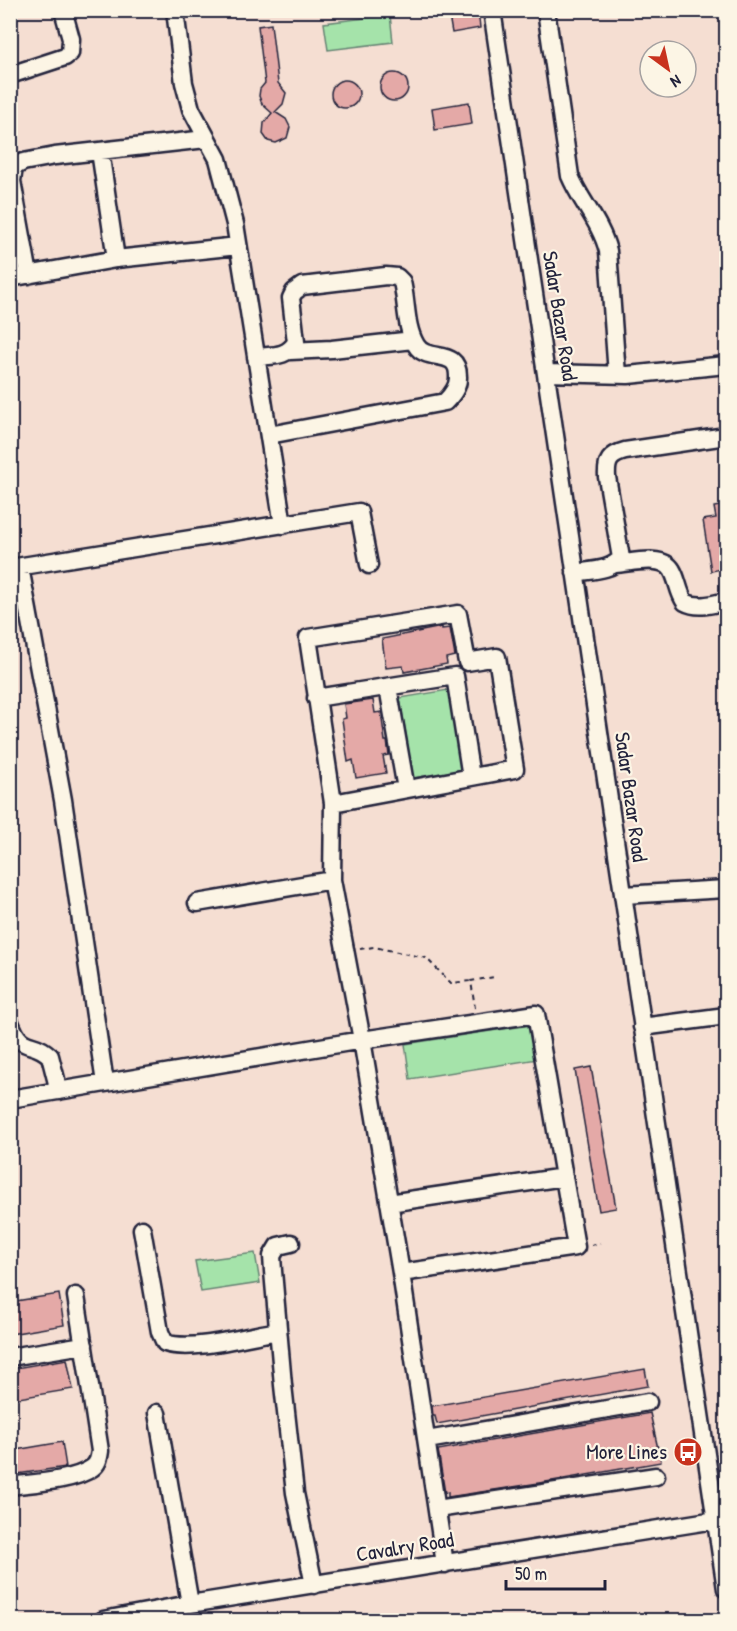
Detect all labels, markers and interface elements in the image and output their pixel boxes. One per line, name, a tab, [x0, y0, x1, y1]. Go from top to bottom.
north arrow	[638, 39, 698, 99]
text: N	[666, 70, 686, 93]
street label: Sadar Bazar Road	[536, 249, 585, 383]
street label: Sadar Bazar Road	[608, 730, 655, 864]
bus stop icon: More Lines	[672, 1436, 704, 1468]
place label: More Lines	[586, 1437, 667, 1466]
street label: Cavalry Road	[354, 1525, 456, 1569]
scale bar	[506, 1553, 605, 1591]
text: 50 m	[515, 1561, 547, 1586]

